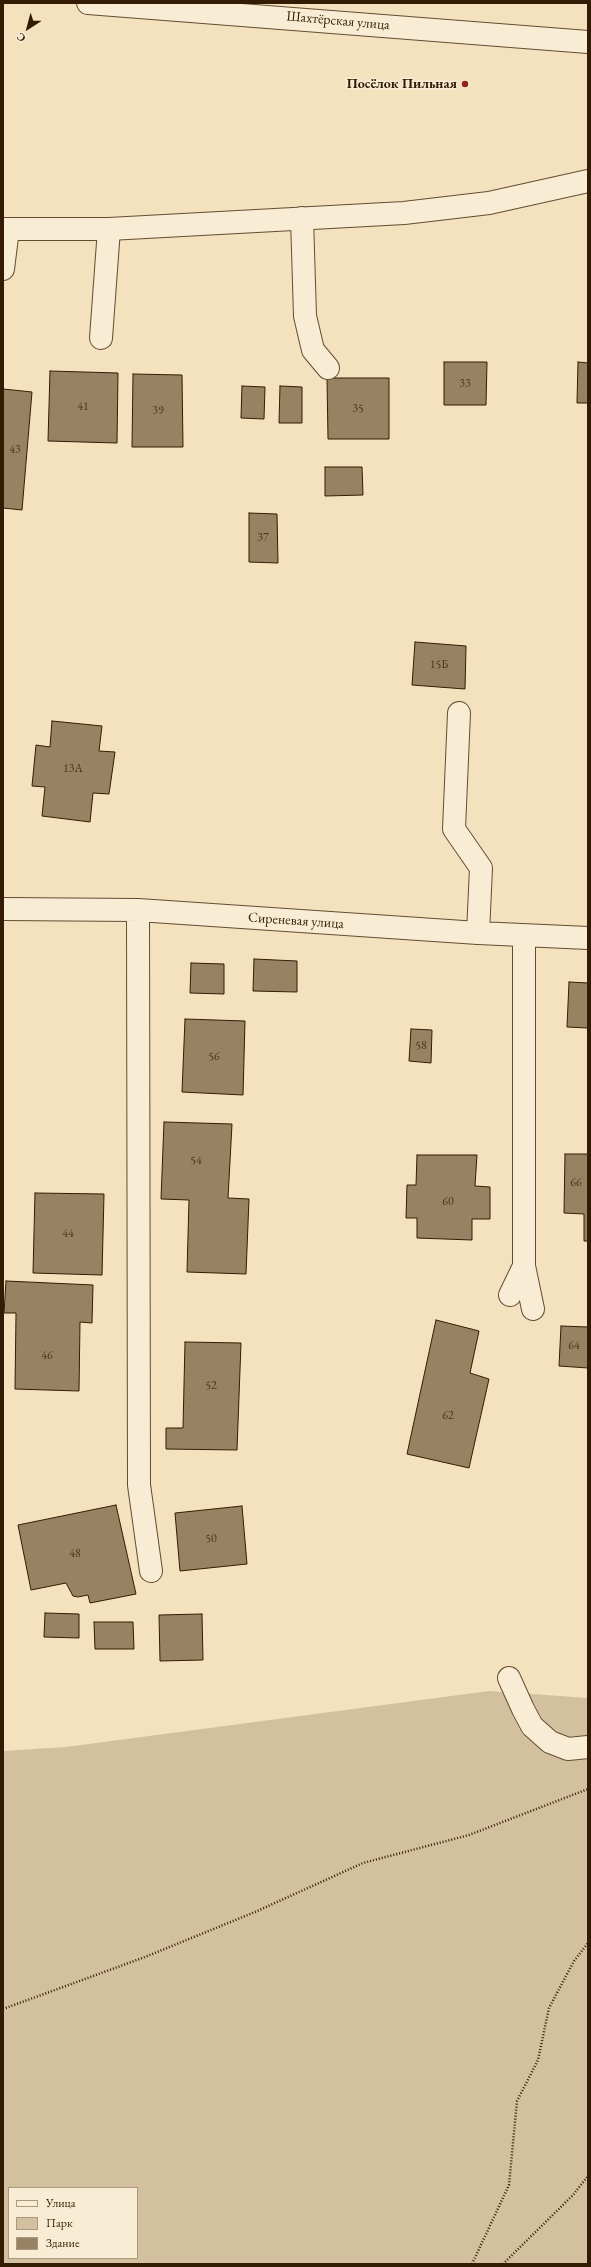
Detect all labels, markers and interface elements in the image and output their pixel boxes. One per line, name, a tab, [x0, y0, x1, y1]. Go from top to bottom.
north arrow	[8, 8, 48, 48]
street label: Шахтёрская улица	[286, 8, 390, 34]
text: С	[14, 30, 28, 46]
place label: Посёлок Пильная	[347, 76, 457, 92]
marker: Посёлок Пильная	[460, 79, 470, 89]
house number: 33	[459, 377, 471, 391]
house number: 41	[77, 400, 89, 414]
house number: 35	[352, 402, 364, 416]
house number: 39	[152, 404, 164, 418]
house number: 43	[9, 443, 21, 457]
house number: 37	[257, 531, 269, 545]
house number: 15Б	[430, 658, 448, 672]
house number: 13А	[63, 762, 83, 776]
street label: Сиреневая улица	[247, 909, 345, 933]
house number: 58	[415, 1039, 427, 1053]
house number: 56	[208, 1050, 220, 1064]
house number: 54	[190, 1154, 202, 1168]
house number: 66	[570, 1176, 582, 1190]
house number: 60	[442, 1195, 454, 1209]
house number: 44	[62, 1227, 74, 1241]
house number: 64	[568, 1339, 580, 1353]
house number: 46	[41, 1349, 53, 1363]
house number: 52	[205, 1379, 217, 1393]
house number: 62	[442, 1409, 454, 1423]
house number: 50	[205, 1532, 217, 1546]
house number: 48	[69, 1547, 81, 1561]
legend	[8, 2187, 138, 2259]
text: Улица	[46, 2195, 76, 2211]
text: Парк	[46, 2215, 73, 2231]
text: Здание	[46, 2235, 80, 2251]

